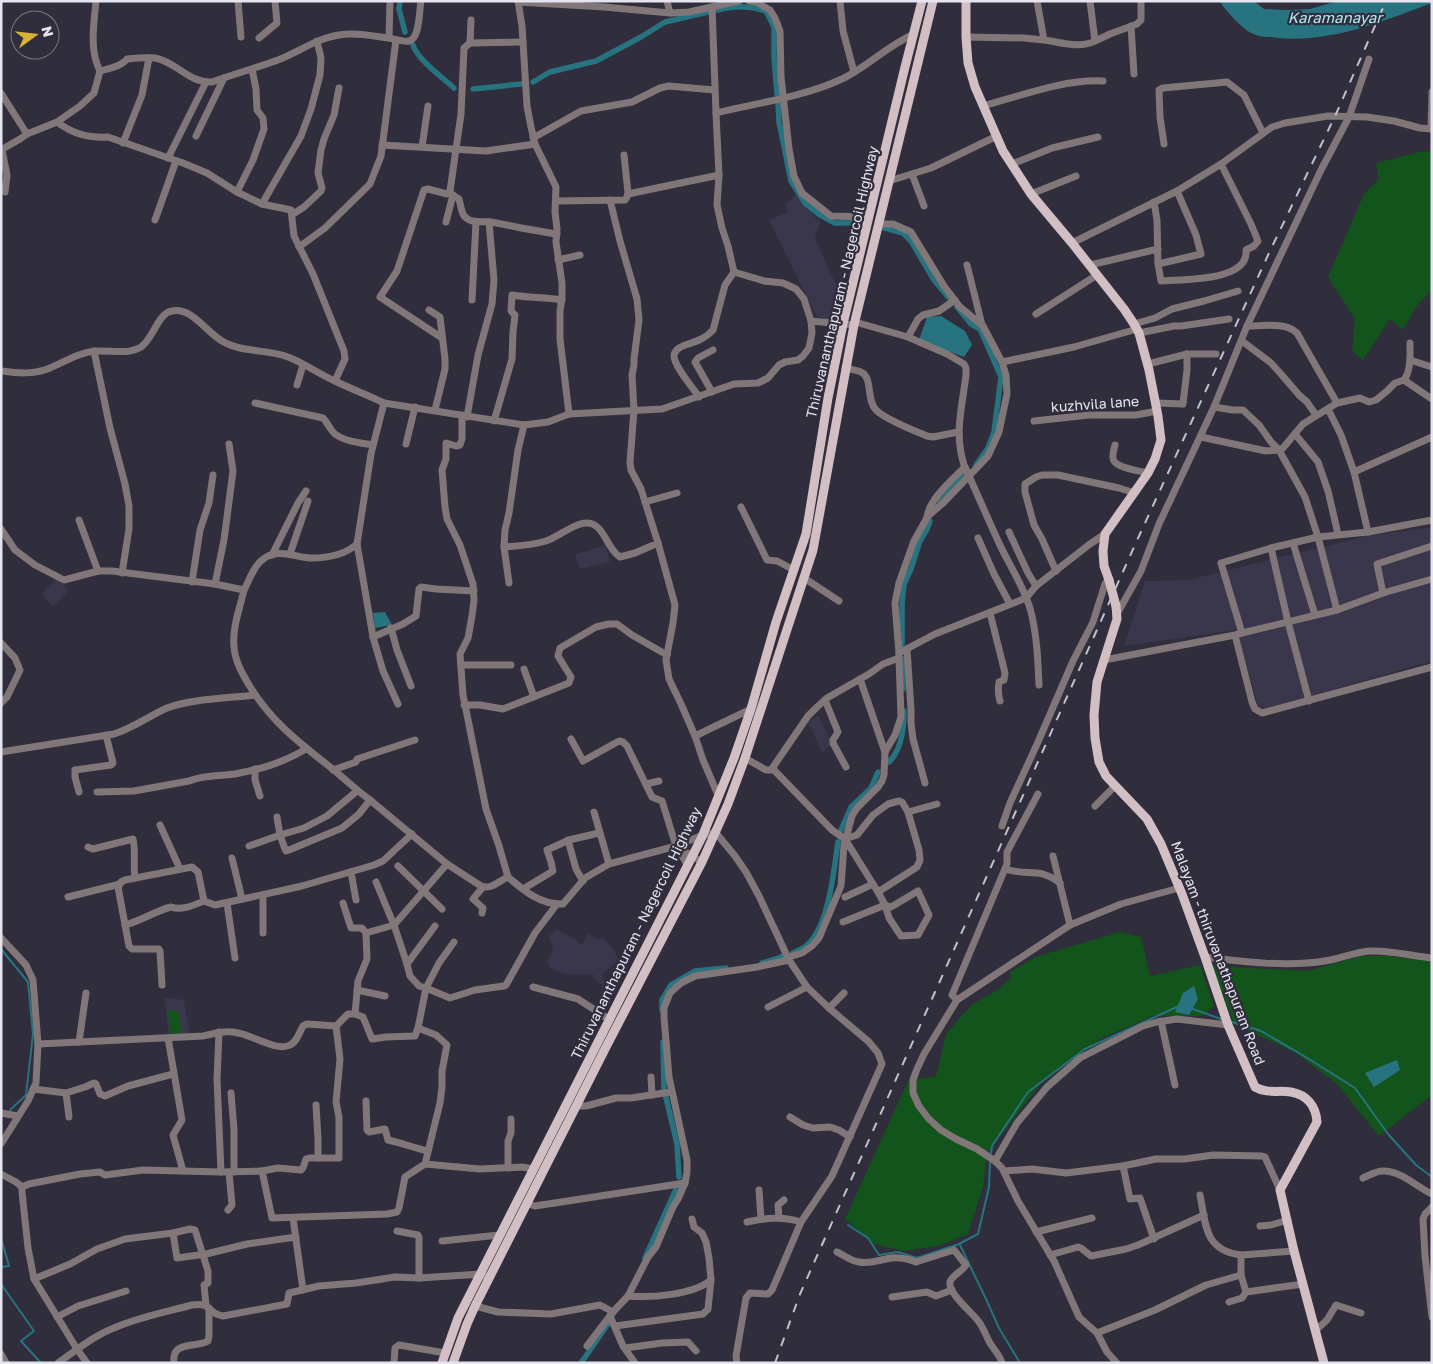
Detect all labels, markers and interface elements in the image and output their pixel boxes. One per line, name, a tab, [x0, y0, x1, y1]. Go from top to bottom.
water label: Karamanayar	[1288, 8, 1384, 27]
north arrow	[10, 10, 60, 60]
text: N	[38, 24, 58, 39]
street label: Thiruvananthapuram - Nagercoil Highway	[802, 144, 881, 420]
street label: kuzhvila lane	[1050, 392, 1140, 415]
street label: Thiruvananthapuram - Nagercoil Highway	[567, 804, 704, 1062]
street label: Malayam - thiruvanathapuram Road	[1168, 839, 1269, 1067]

